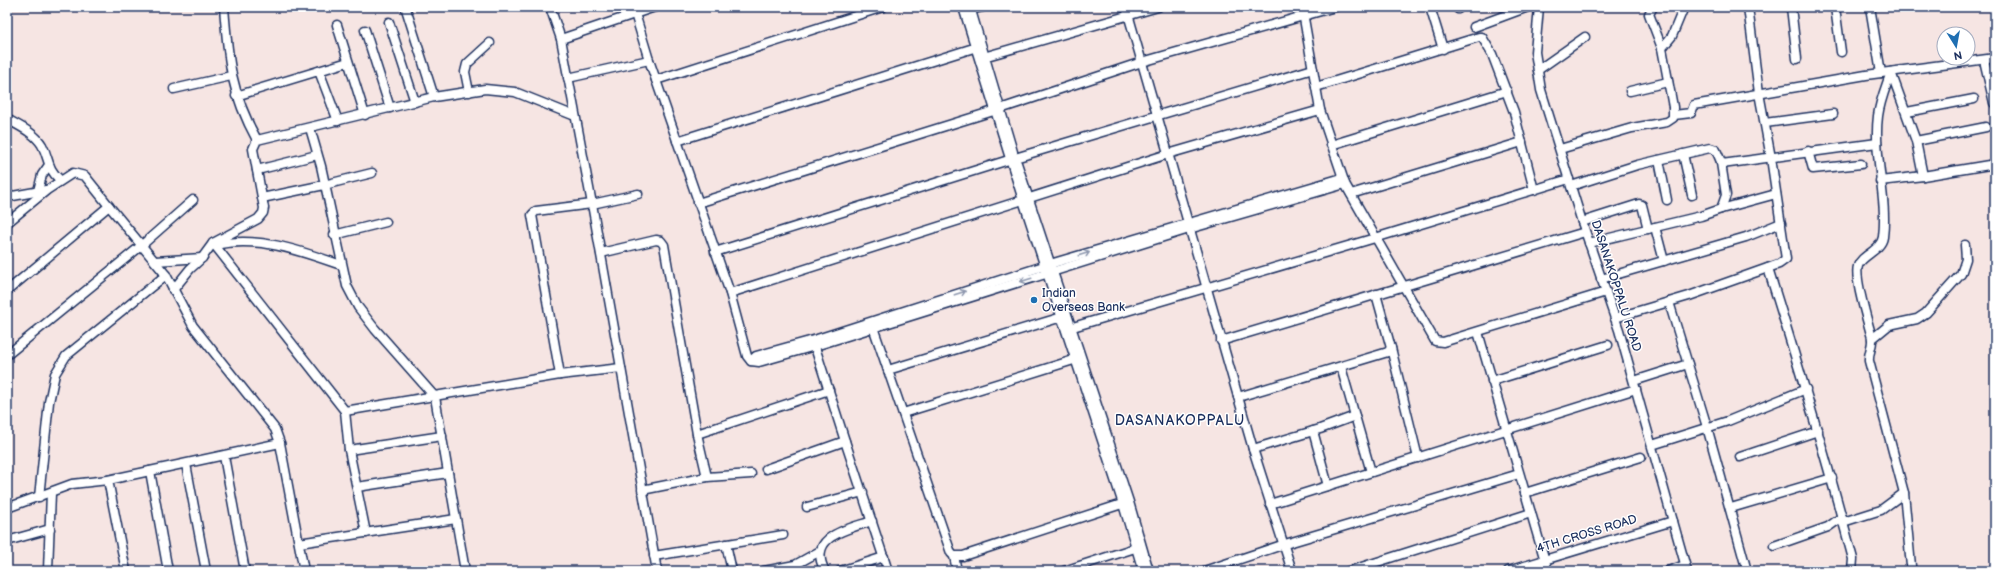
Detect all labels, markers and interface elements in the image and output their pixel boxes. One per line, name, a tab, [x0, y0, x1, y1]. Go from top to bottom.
north arrow	[1936, 26, 1976, 66]
text: N	[1953, 48, 1963, 62]
street label: DASANAKOPPALU ROAD	[1588, 218, 1644, 354]
one-way arrow	[1077, 250, 1090, 257]
one-way arrow	[1020, 277, 1033, 284]
place label: Indian Overseas Bank	[1042, 286, 1125, 315]
one-way arrow	[953, 289, 966, 296]
marker: Indian Overseas Bank	[1029, 295, 1039, 305]
district label: DASANAKOPPALU	[1115, 412, 1245, 429]
street label: 4TH CROSS ROAD	[1535, 512, 1639, 556]

